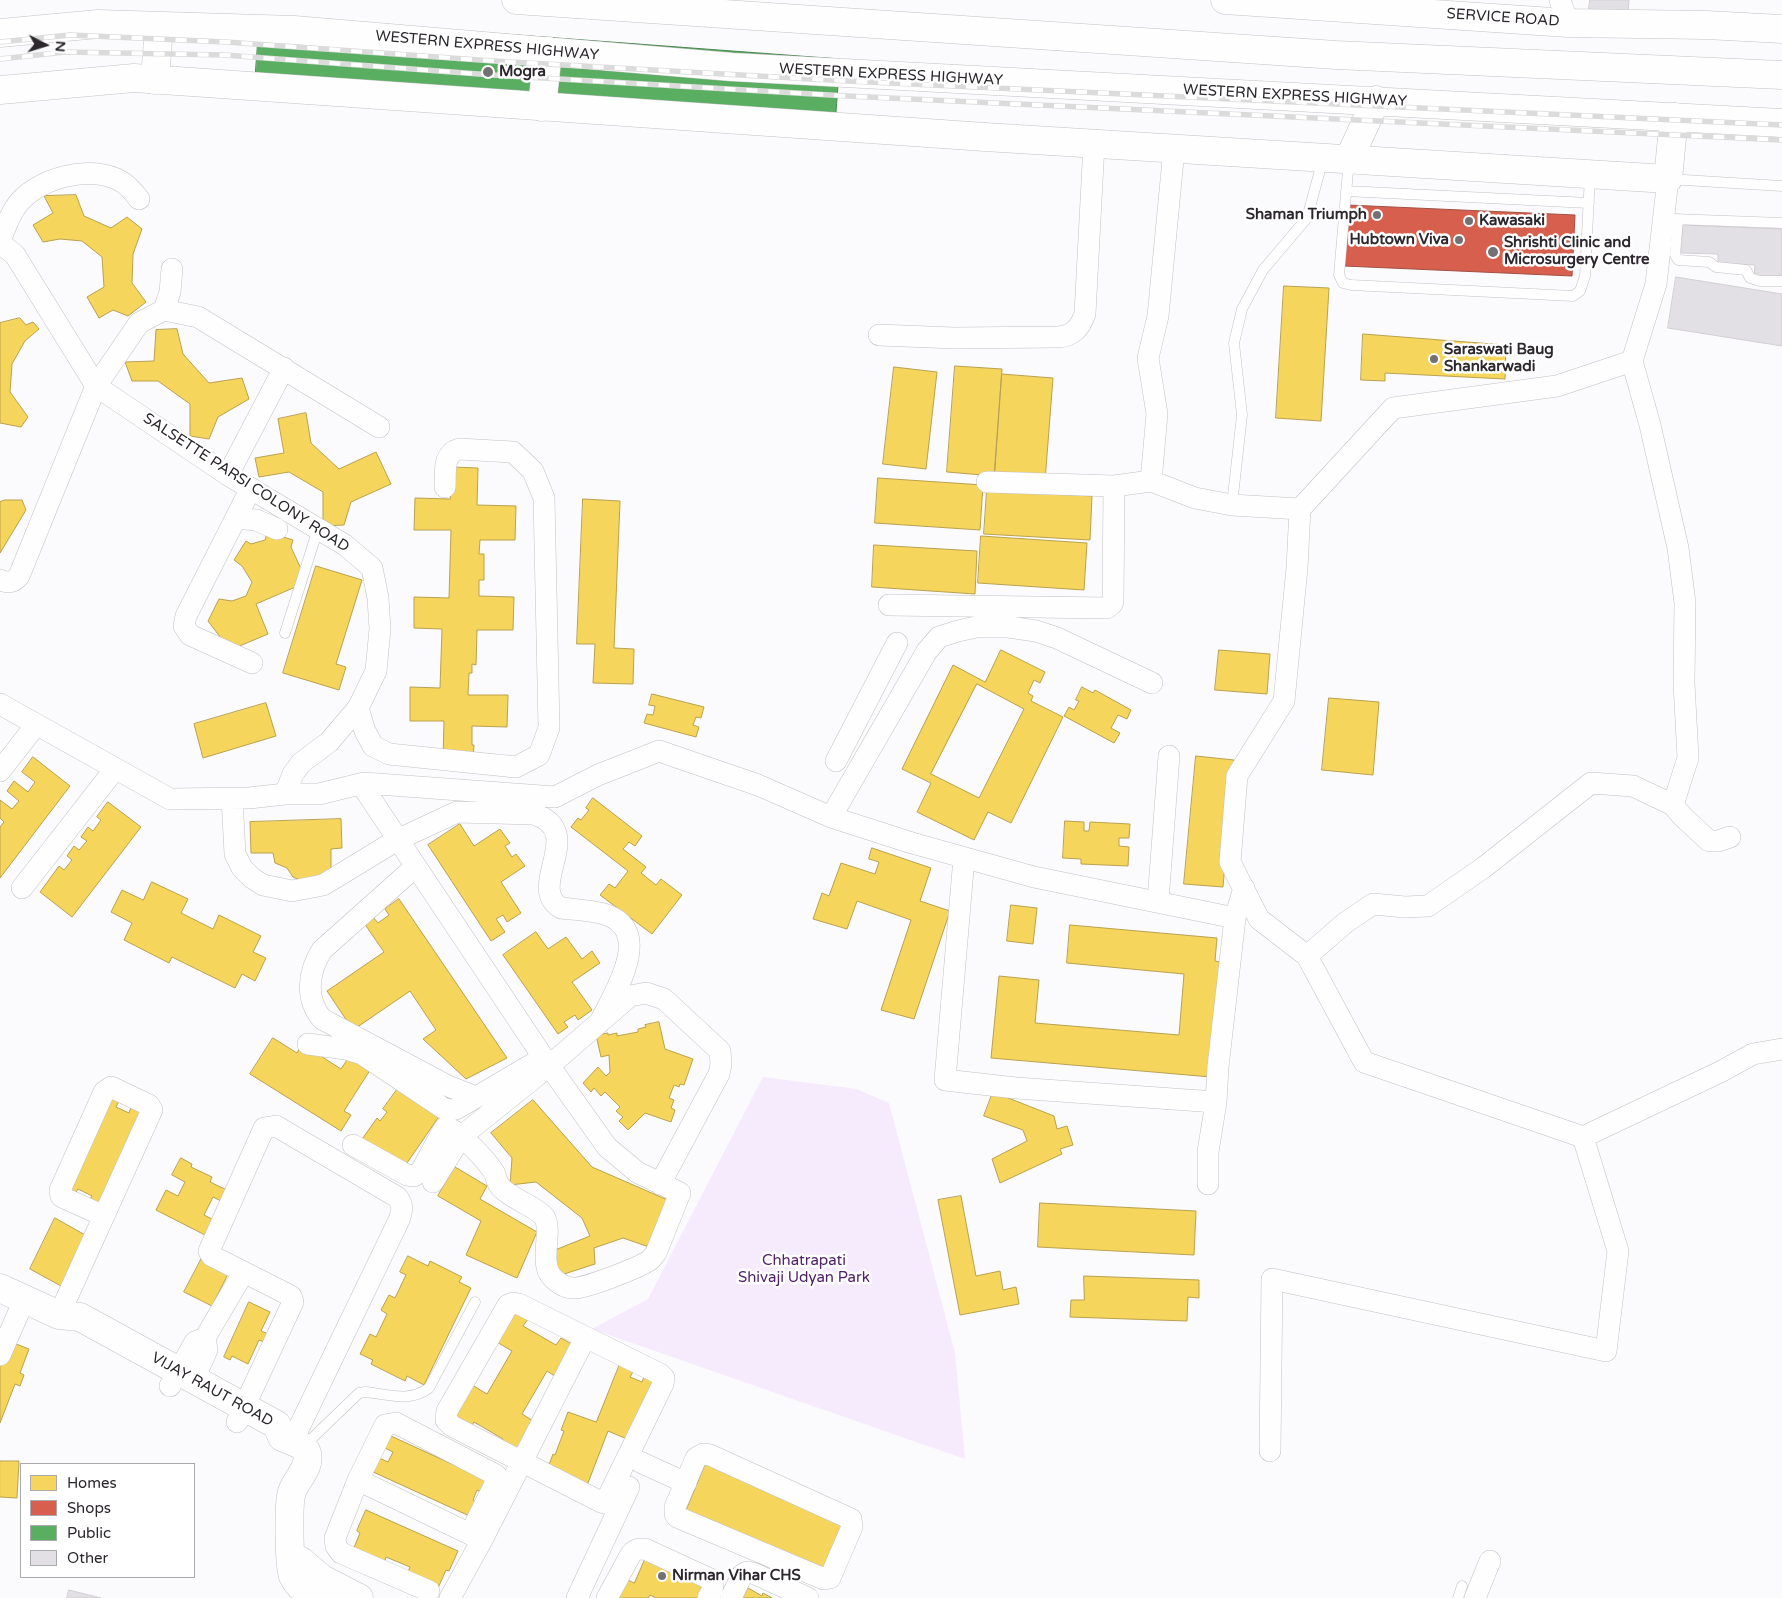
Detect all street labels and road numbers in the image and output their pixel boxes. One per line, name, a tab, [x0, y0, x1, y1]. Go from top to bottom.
street label: SERVICE ROAD	[1446, 5, 1560, 31]
street label: WESTERN EXPRESS HIGHWAY	[374, 27, 600, 65]
street label: WESTERN EXPRESS HIGHWAY	[778, 60, 1004, 90]
street label: WESTERN EXPRESS HIGHWAY	[1182, 81, 1408, 111]
street label: SALSETTE PARSI COLONY ROAD	[140, 410, 352, 556]
street label: VIJAY RAUT ROAD	[148, 1349, 276, 1431]

